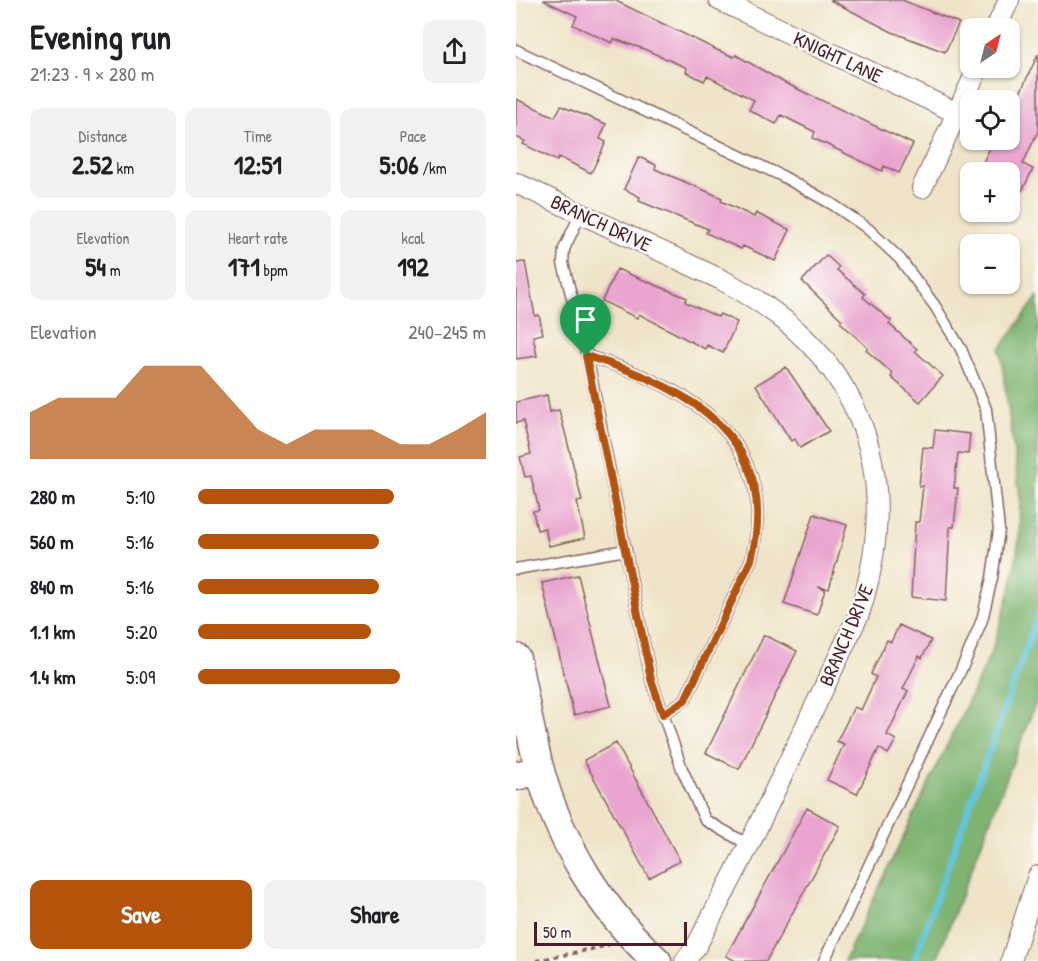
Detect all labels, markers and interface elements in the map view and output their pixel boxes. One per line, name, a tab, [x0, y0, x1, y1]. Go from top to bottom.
text: Evening run	[30, 15, 171, 59]
north arrow	[960, 18, 1020, 78]
map controls	[960, 18, 1020, 294]
button: share	[423, 20, 486, 83]
street label: KNIGHT LANE	[789, 24, 887, 89]
text: 21:23 · 9 × 280 m	[30, 60, 154, 87]
button: locate	[960, 90, 1020, 150]
text: Distance	[79, 125, 127, 147]
text: Time	[244, 125, 272, 147]
text: Pace	[400, 125, 426, 147]
text: 2.52	[72, 147, 113, 182]
text: 12:51	[234, 147, 282, 182]
text: 5:06	[379, 147, 419, 182]
text: km	[113, 157, 134, 179]
text: /km	[419, 157, 447, 179]
button: +	[960, 162, 1020, 222]
street label: BRANCH DRIVE	[547, 188, 656, 258]
text: Elevation	[76, 227, 130, 249]
text: Heart rate	[228, 227, 288, 249]
text: kcal	[401, 227, 425, 249]
button: −	[960, 234, 1020, 294]
text: 54	[85, 249, 106, 284]
text: 171	[228, 249, 260, 284]
text: 192	[397, 249, 429, 284]
text: m	[106, 259, 121, 281]
text: bpm	[260, 259, 288, 281]
pin	[560, 294, 611, 356]
icon: arrive	[569, 303, 602, 336]
text: Elevation	[30, 318, 96, 345]
text: 240–245 m	[408, 318, 486, 345]
text: 280 m	[30, 483, 75, 510]
text: 5:10	[126, 483, 155, 510]
text: 560 m	[30, 528, 74, 555]
text: 5:16	[126, 528, 154, 555]
text: 840 m	[30, 573, 73, 600]
text: 5:16	[126, 573, 154, 600]
street label: BRANCH DRIVE	[812, 580, 879, 690]
text: 1.1 km	[30, 618, 75, 645]
text: 5:20	[126, 618, 157, 645]
text: 1.4 km	[30, 663, 76, 690]
text: 5:09	[126, 663, 155, 690]
button: Save	[30, 880, 252, 949]
button: Share	[264, 880, 486, 949]
scale bar	[534, 919, 687, 946]
text: 50 m	[543, 921, 572, 943]

